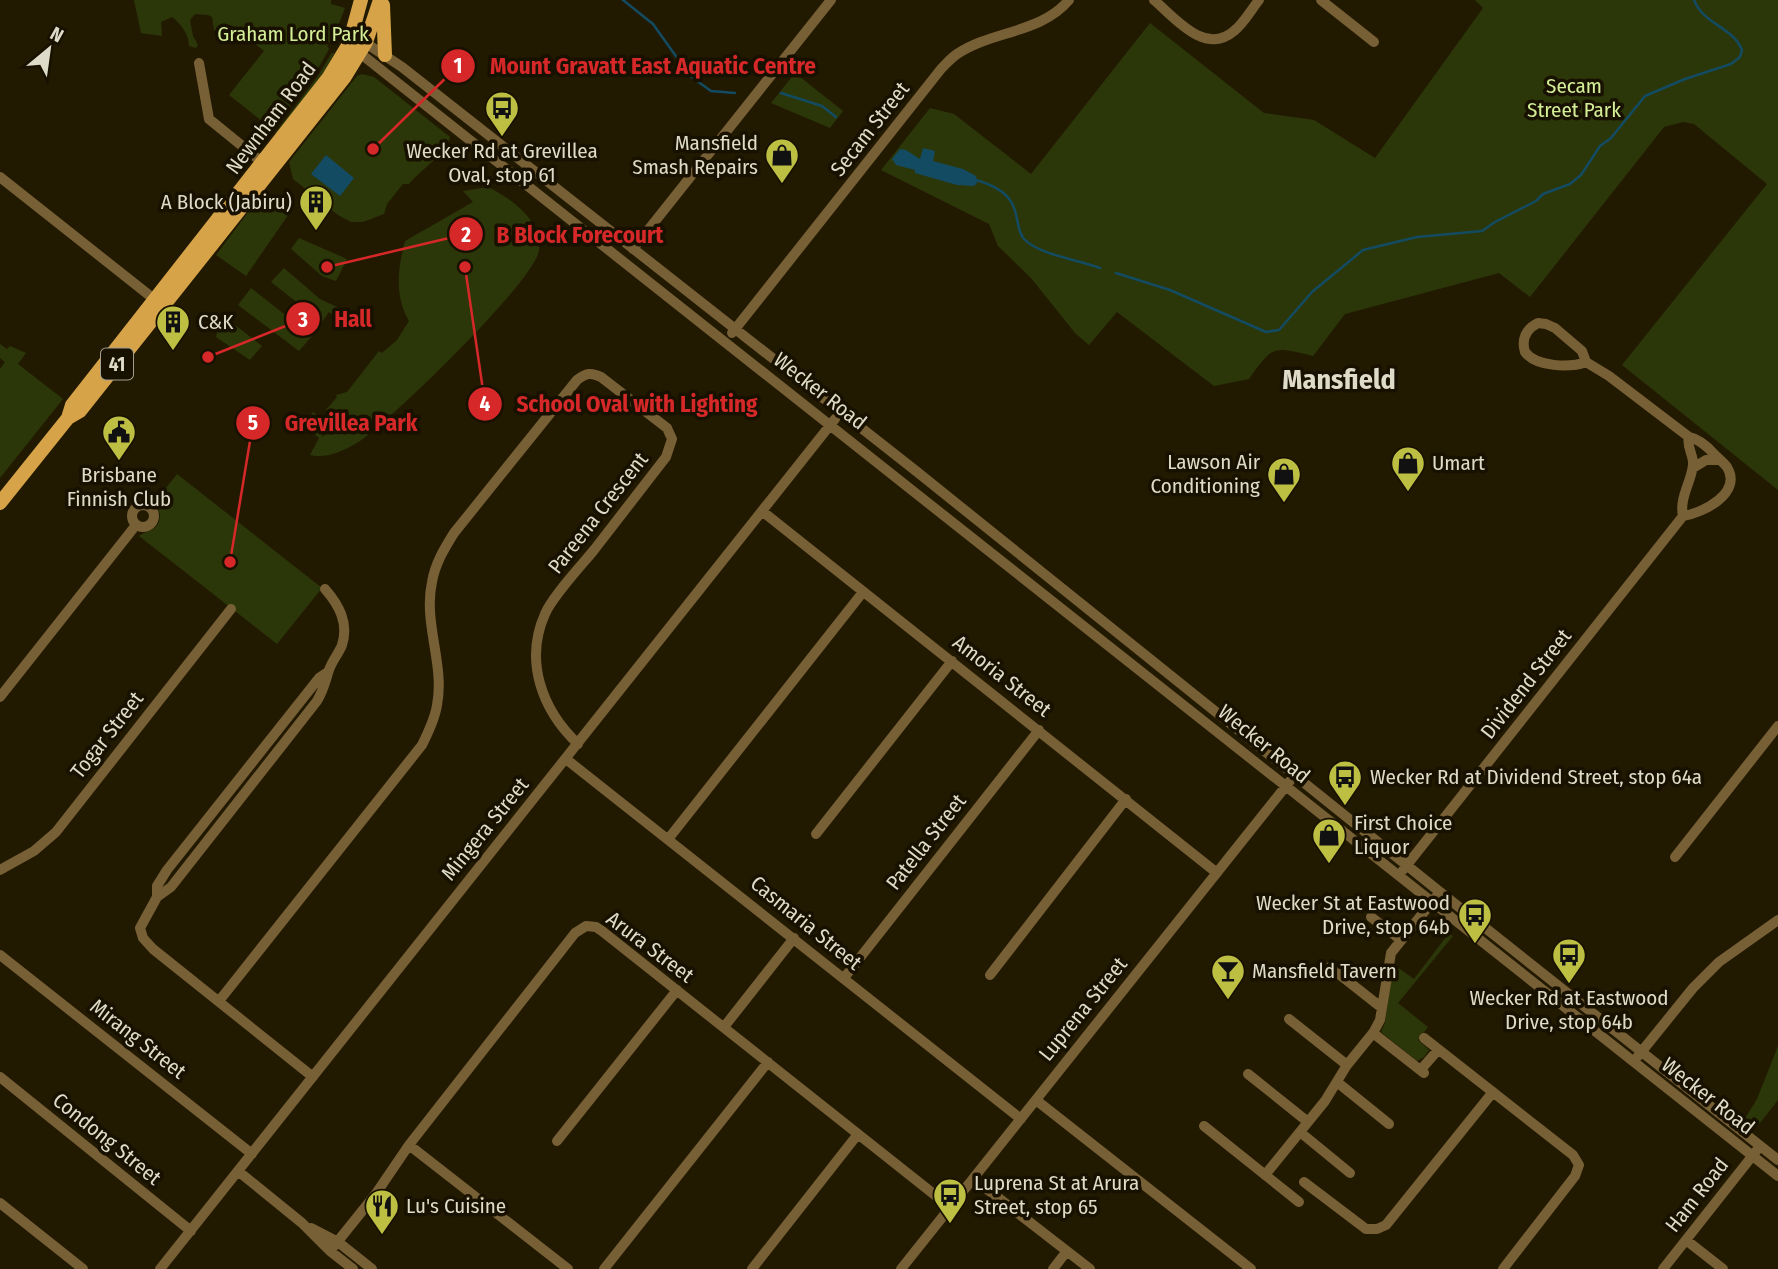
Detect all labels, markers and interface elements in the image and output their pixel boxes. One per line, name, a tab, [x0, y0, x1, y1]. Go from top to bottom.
north arrow	[14, 14, 84, 84]
park label: Graham Lord Park	[217, 21, 369, 47]
text: N	[46, 22, 68, 47]
callout: Mount Gravatt East Aquatic Centre	[441, 44, 830, 88]
text: Mount Gravatt East Aquatic Centre	[490, 52, 816, 80]
text: 1	[454, 53, 462, 79]
street label: Newnham Road	[220, 57, 322, 179]
park label: Secam Street Park	[1527, 73, 1621, 123]
street label: Secam Street	[825, 77, 915, 181]
bus stop icon: Wecker Rd at Grevillea Oval, stop 61	[483, 89, 521, 138]
place label: Mansfield Smash Repairs	[632, 130, 758, 180]
shop icon: Mansfield Smash Repairs	[763, 136, 801, 185]
place label: Wecker Rd at Grevillea Oval, stop 61	[406, 138, 598, 188]
building icon: A Block (Jabiru)	[297, 183, 335, 232]
place label: A Block (Jabiru)	[161, 189, 292, 215]
callout: B Block Forecourt	[448, 212, 678, 256]
text: B Block Forecourt	[497, 221, 664, 249]
text: 2	[460, 222, 471, 248]
callout: Hall	[285, 297, 386, 341]
building icon: C&K	[154, 303, 192, 352]
text: Hall	[334, 305, 373, 333]
text: 3	[297, 307, 308, 333]
place label: C&K	[198, 309, 234, 335]
street label: Wecker Road	[768, 347, 872, 435]
road number: 41	[101, 348, 133, 380]
district label: Mansfield	[1282, 363, 1396, 396]
callout: School Oval with Lighting	[467, 382, 771, 426]
text: School Oval with Lighting	[516, 390, 758, 418]
text: 4	[480, 391, 491, 417]
callout: Grevillea Park	[235, 401, 431, 445]
text: Grevillea Park	[285, 409, 418, 437]
text: 5	[248, 410, 258, 436]
public building icon: Brisbane Finnish Club	[100, 413, 138, 462]
shop icon: Umart	[1389, 444, 1427, 493]
street label: Pareena Crescent	[542, 447, 654, 579]
place label: Lawson Air Conditioning	[1151, 449, 1261, 499]
place label: Umart	[1432, 450, 1485, 476]
shop icon: Lawson Air Conditioning	[1265, 455, 1303, 504]
place label: Brisbane Finnish Club	[67, 462, 171, 512]
street label: Dividend Street	[1475, 624, 1577, 744]
street label: Amoria Street	[948, 630, 1056, 723]
street label: Togar Street	[65, 686, 149, 784]
street label: Wecker Road	[1213, 699, 1315, 789]
bus stop icon: Wecker Rd at Dividend Street, stop 64a	[1326, 758, 1364, 807]
place label: Wecker Rd at Dividend Street, stop 64a	[1370, 764, 1702, 790]
street label: Mingera Street	[436, 772, 534, 886]
street label: Patella Street	[880, 789, 972, 895]
place label: First Choice Liquor	[1354, 810, 1452, 860]
shop icon: First Choice Liquor	[1310, 816, 1348, 865]
street label: Casmaria Street	[745, 870, 867, 976]
place label: Wecker St at Eastwood Drive, stop 64b	[1256, 890, 1450, 940]
bus stop icon: Wecker St at Eastwood Drive, stop 64b	[1456, 896, 1494, 945]
street label: Arura Street	[601, 906, 699, 988]
bus stop icon: Wecker Rd at Eastwood Drive, stop 64b	[1550, 936, 1588, 985]
street label: Luprena Street	[1033, 952, 1133, 1066]
bar icon: Mansfield Tavern	[1209, 952, 1247, 1001]
place label: Mansfield Tavern	[1252, 958, 1397, 984]
place label: Wecker Rd at Eastwood Drive, stop 64b	[1469, 985, 1669, 1035]
street label: Mirang Street	[85, 993, 191, 1085]
street label: Wecker Road	[1656, 1052, 1760, 1140]
street label: Condong Street	[47, 1087, 167, 1191]
street label: Ham Road	[1660, 1152, 1734, 1238]
place label: Luprena St at Arura Street, stop 65	[974, 1170, 1139, 1220]
bus stop icon: Luprena St at Arura Street, stop 65	[931, 1176, 969, 1225]
restaurant icon: Lu's Cuisine	[363, 1187, 401, 1236]
place label: Lu's Cuisine	[406, 1193, 506, 1219]

